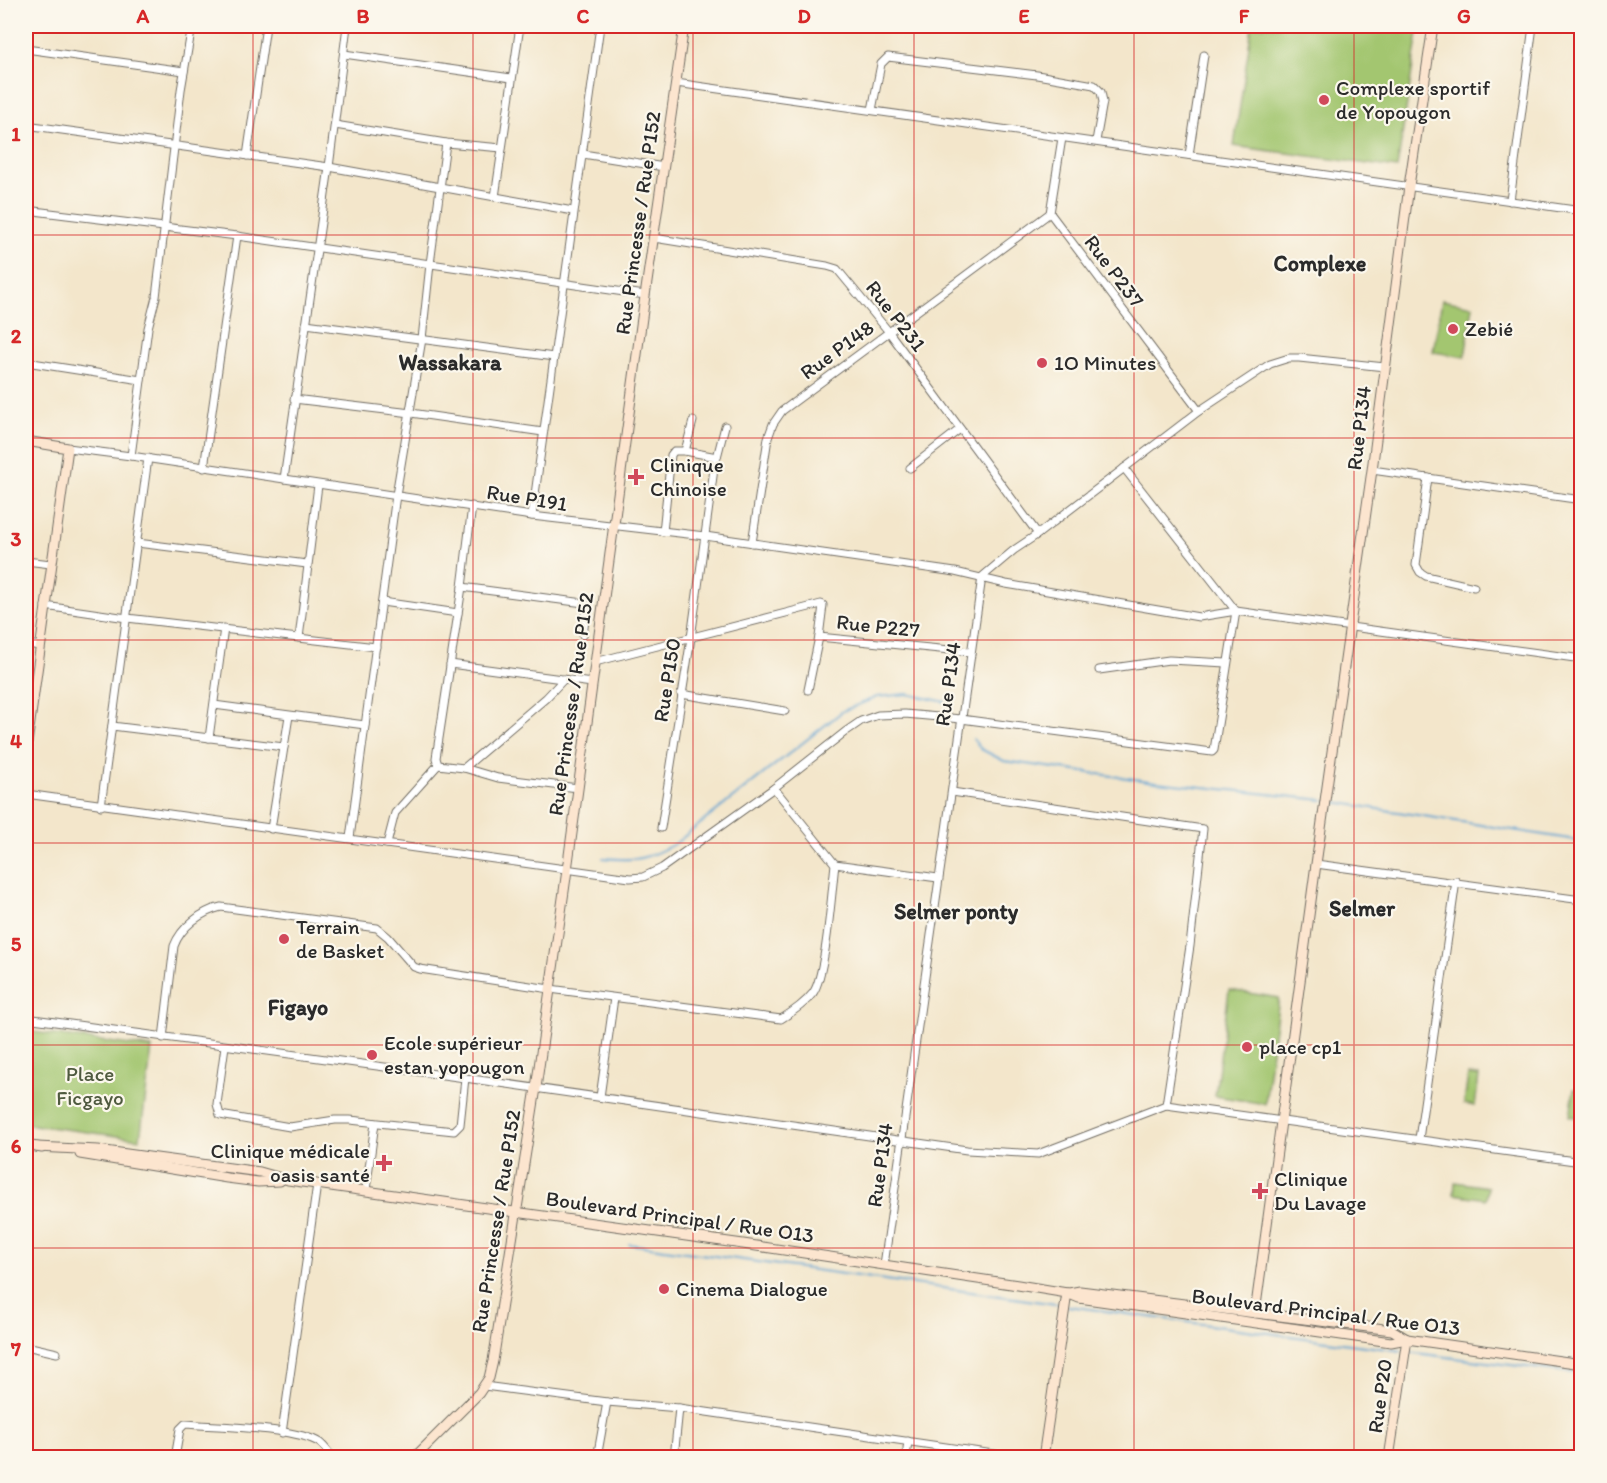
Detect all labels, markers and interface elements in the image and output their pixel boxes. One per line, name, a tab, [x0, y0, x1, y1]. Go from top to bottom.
text: A	[136, 4, 150, 28]
text: B	[357, 4, 370, 28]
text: C	[577, 4, 590, 28]
text: D	[797, 4, 811, 28]
text: E	[1018, 4, 1030, 28]
text: F	[1239, 4, 1250, 28]
text: G	[1457, 4, 1471, 28]
place label: Complexe sportif de Yopougon	[1336, 75, 1490, 124]
marker: Complexe sportif de Yopougon	[1317, 93, 1331, 107]
street label: Rue Princesse / Rue P152	[609, 110, 666, 336]
text: 1	[11, 122, 21, 146]
street label: Rue P237	[1079, 230, 1150, 312]
district label: Complexe	[1274, 250, 1367, 277]
street label: Rue P231	[861, 275, 932, 356]
street label: Rue P148	[795, 315, 878, 385]
place label: Zebié	[1465, 316, 1513, 341]
marker: Zebié	[1446, 322, 1460, 336]
text: 2	[11, 324, 22, 348]
district label: Wassakara	[399, 349, 502, 376]
place label: 1O Minutes	[1054, 350, 1156, 375]
marker: 1O Minutes	[1035, 356, 1049, 370]
street label: Rue P134	[1341, 384, 1376, 472]
place label: Clinique Chinoise	[650, 452, 727, 501]
marker: Clinique Chinoise	[627, 468, 645, 486]
street label: Rue P191	[485, 479, 570, 516]
text: 3	[11, 527, 22, 551]
street label: Rue Princesse / Rue P152	[542, 591, 599, 817]
street label: Rue P227	[835, 609, 921, 642]
street label: Rue P150	[648, 636, 685, 724]
street label: Rue P134	[929, 640, 966, 728]
text: 4	[10, 729, 22, 753]
district label: Selmer	[1329, 895, 1396, 922]
district label: Selmer ponty	[894, 898, 1019, 925]
place label: Terrain de Basket	[296, 914, 384, 963]
text: 5	[11, 932, 22, 956]
marker: Terrain de Basket	[277, 932, 291, 946]
district label: Figayo	[268, 994, 328, 1021]
place label: Ecole supérieur estan yopougon	[384, 1030, 525, 1079]
place label: place cp1	[1259, 1034, 1342, 1059]
marker: place cp1	[1240, 1040, 1254, 1054]
marker: Ecole supérieur estan yopougon	[365, 1048, 379, 1062]
park label: Place Ficgayo	[56, 1061, 124, 1110]
street label: Rue Princesse / Rue P152	[466, 1108, 525, 1334]
street label: Rue P134	[861, 1121, 898, 1209]
text: 6	[11, 1134, 22, 1158]
place label: Clinique médicale oasis santé	[210, 1138, 370, 1187]
marker: Clinique médicale oasis santé	[375, 1154, 393, 1172]
place label: Clinique Du Lavage	[1274, 1166, 1366, 1215]
marker: Clinique Du Lavage	[1251, 1182, 1269, 1200]
street label: Boulevard Principal / Rue O13	[544, 1185, 816, 1248]
place label: Cinema Dialogue	[676, 1276, 828, 1301]
marker: Cinema Dialogue	[657, 1282, 671, 1296]
street label: Boulevard Principal / Rue O13	[1190, 1283, 1462, 1340]
text: 7	[10, 1337, 21, 1361]
street label: Rue P20	[1362, 1357, 1397, 1435]

